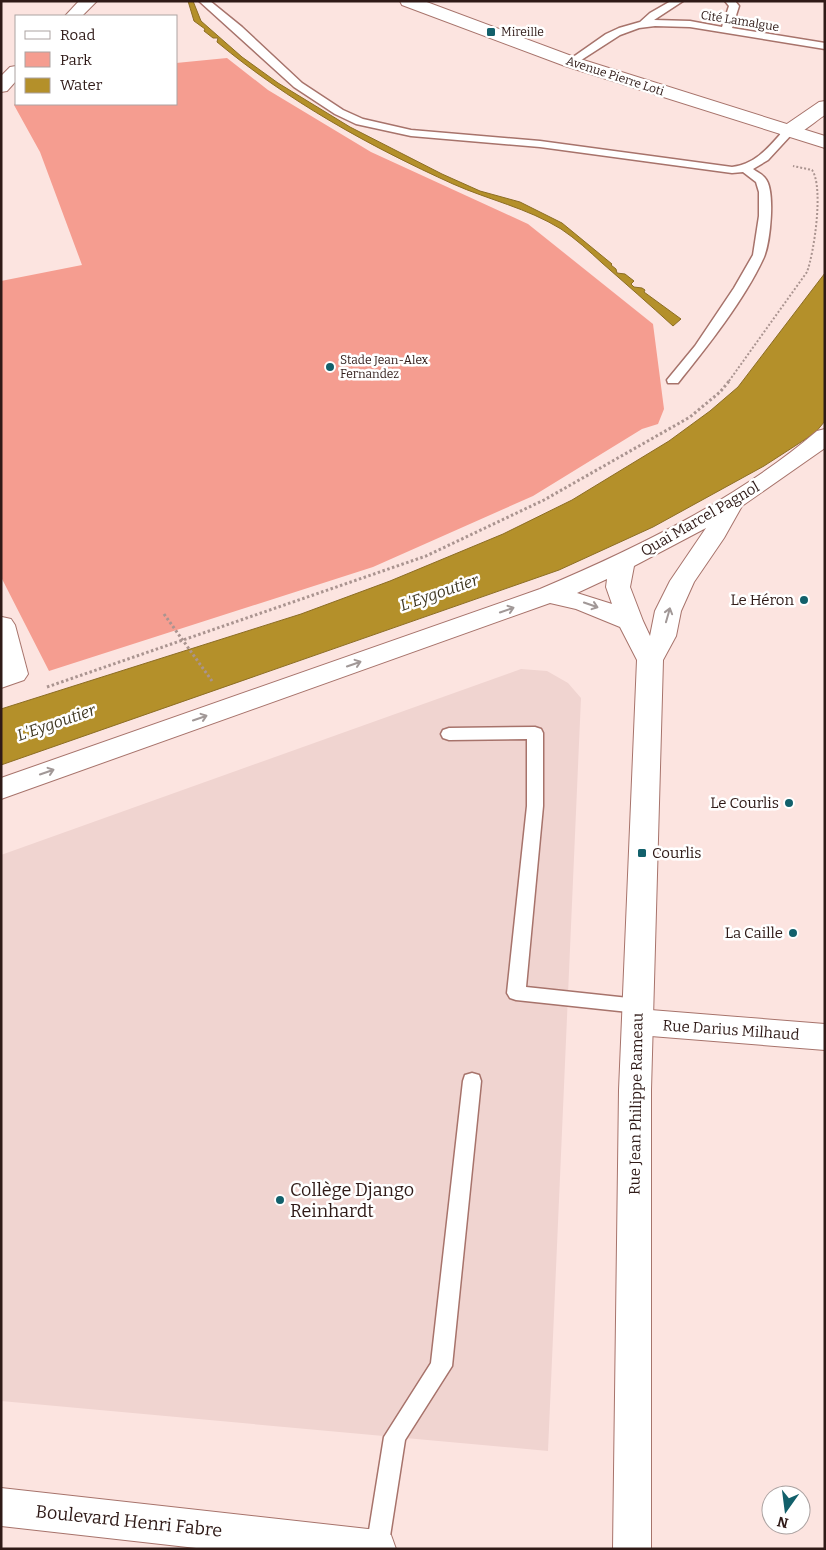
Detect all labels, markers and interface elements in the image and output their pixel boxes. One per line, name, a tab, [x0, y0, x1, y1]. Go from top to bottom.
street label: Cité Lamalgue	[700, 8, 780, 34]
legend	[15, 15, 178, 105]
place label: Mireille	[501, 25, 544, 39]
text: Road	[60, 26, 95, 44]
marker: Mireille	[485, 26, 497, 38]
text: Park	[60, 51, 92, 69]
street label: Avenue Pierre Loti	[564, 54, 666, 99]
text: Water	[60, 76, 103, 94]
place label: Stade Jean-Alex Fernandez	[340, 353, 429, 381]
marker: Stade Jean-Alex Fernandez	[324, 361, 336, 373]
street label: Quai Marcel Pagnol	[637, 478, 763, 560]
water label: L'Eygoutier	[397, 570, 482, 615]
place label: Le Héron	[730, 591, 794, 609]
marker: Le Héron	[798, 594, 810, 606]
one-way arrow	[582, 601, 598, 610]
one-way arrow	[499, 605, 514, 614]
one-way arrow	[664, 607, 674, 623]
one-way arrow	[345, 659, 361, 668]
water label: L'Eygoutier	[14, 700, 99, 745]
one-way arrow	[192, 713, 208, 722]
one-way arrow	[39, 767, 54, 776]
place label: Le Courlis	[710, 794, 779, 812]
marker: Le Courlis	[783, 797, 795, 809]
place label: Courlis	[652, 844, 702, 862]
marker: Courlis	[636, 847, 648, 859]
place label: La Caille	[725, 924, 783, 942]
marker: La Caille	[787, 927, 799, 939]
street label: Rue Jean Philippe Rameau	[625, 1013, 647, 1195]
street label: Rue Darius Milhaud	[662, 1016, 800, 1044]
place label: Collège Django Reinhardt	[290, 1179, 414, 1222]
marker: Collège Django Reinhardt	[274, 1194, 286, 1206]
north arrow	[761, 1485, 811, 1535]
street label: Boulevard Henri Fabre	[35, 1500, 223, 1542]
text: N	[775, 1513, 790, 1532]

